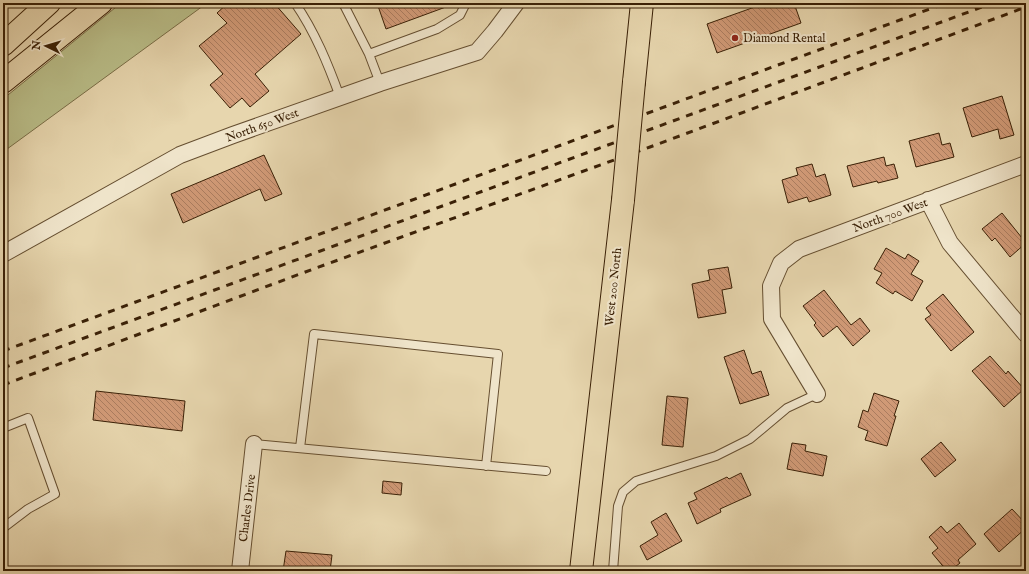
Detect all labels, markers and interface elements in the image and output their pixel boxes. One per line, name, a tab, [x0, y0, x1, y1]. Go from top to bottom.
north arrow	[26, 26, 66, 66]
place label: Diamond Rental	[743, 31, 826, 46]
marker: Diamond Rental	[730, 33, 740, 43]
text: N	[30, 39, 44, 52]
street label: North 650 West	[224, 105, 301, 146]
street label: North 700 West	[851, 195, 930, 236]
street label: West 200 North	[602, 247, 625, 327]
street label: Charles Drive	[236, 473, 259, 543]

